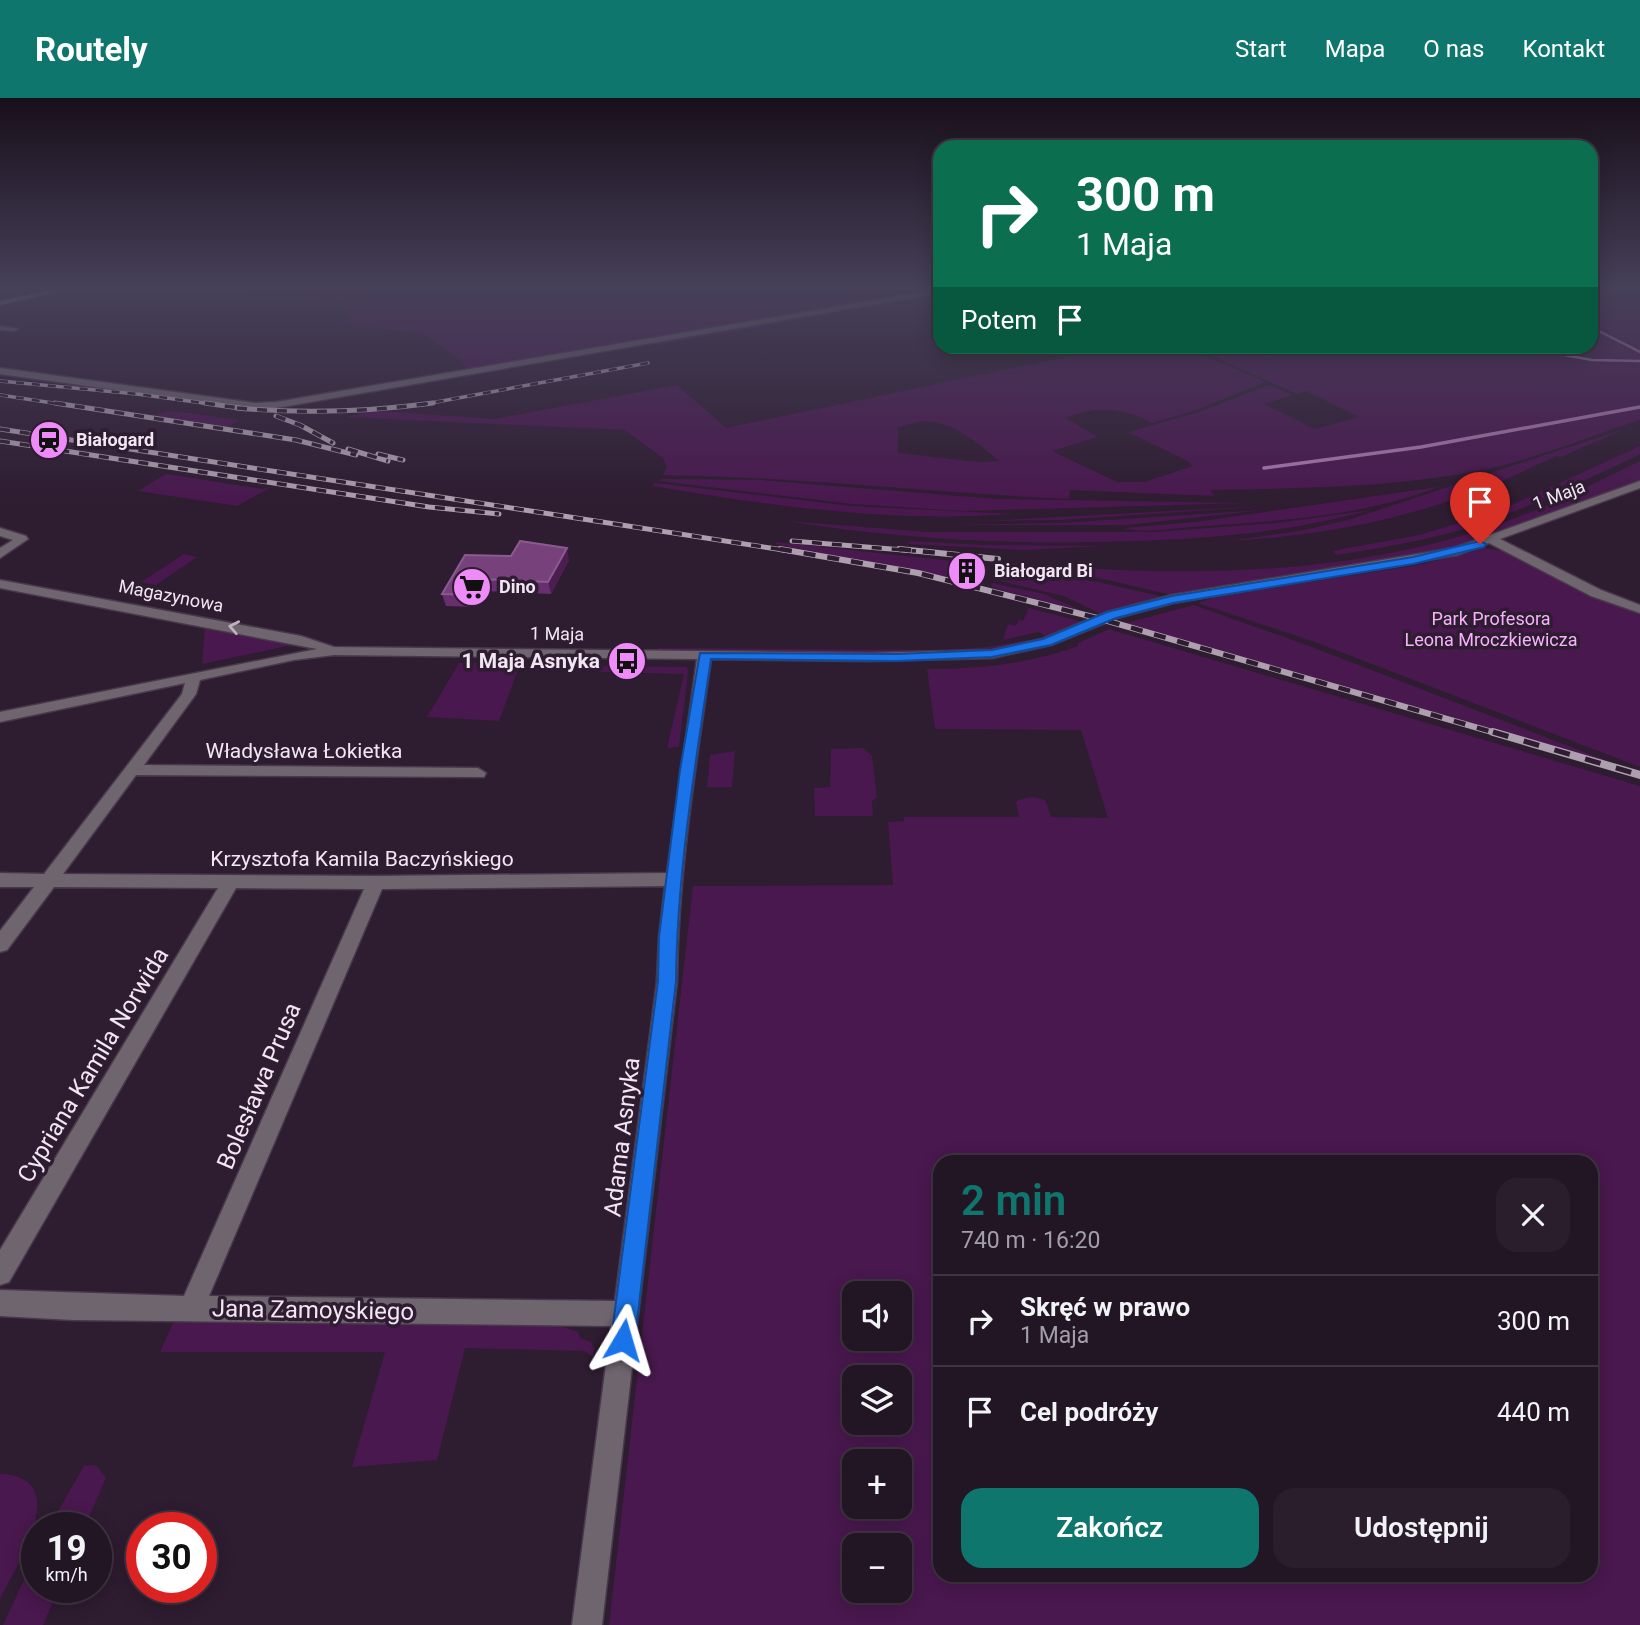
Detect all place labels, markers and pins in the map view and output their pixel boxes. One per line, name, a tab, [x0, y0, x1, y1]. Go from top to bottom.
station icon: Białogard	[28, 419, 70, 461]
place label: Białogard	[76, 429, 154, 450]
pin	[1450, 472, 1510, 544]
building icon: Białogard Bi	[946, 550, 988, 592]
place label: Białogard Bi	[994, 560, 1093, 581]
supermarket icon: Dino	[451, 566, 493, 608]
place label: Dino	[499, 576, 536, 597]
bus stop icon: 1 Maja Asnyka	[606, 640, 648, 682]
place label: 1 Maja Asnyka	[461, 649, 600, 673]

